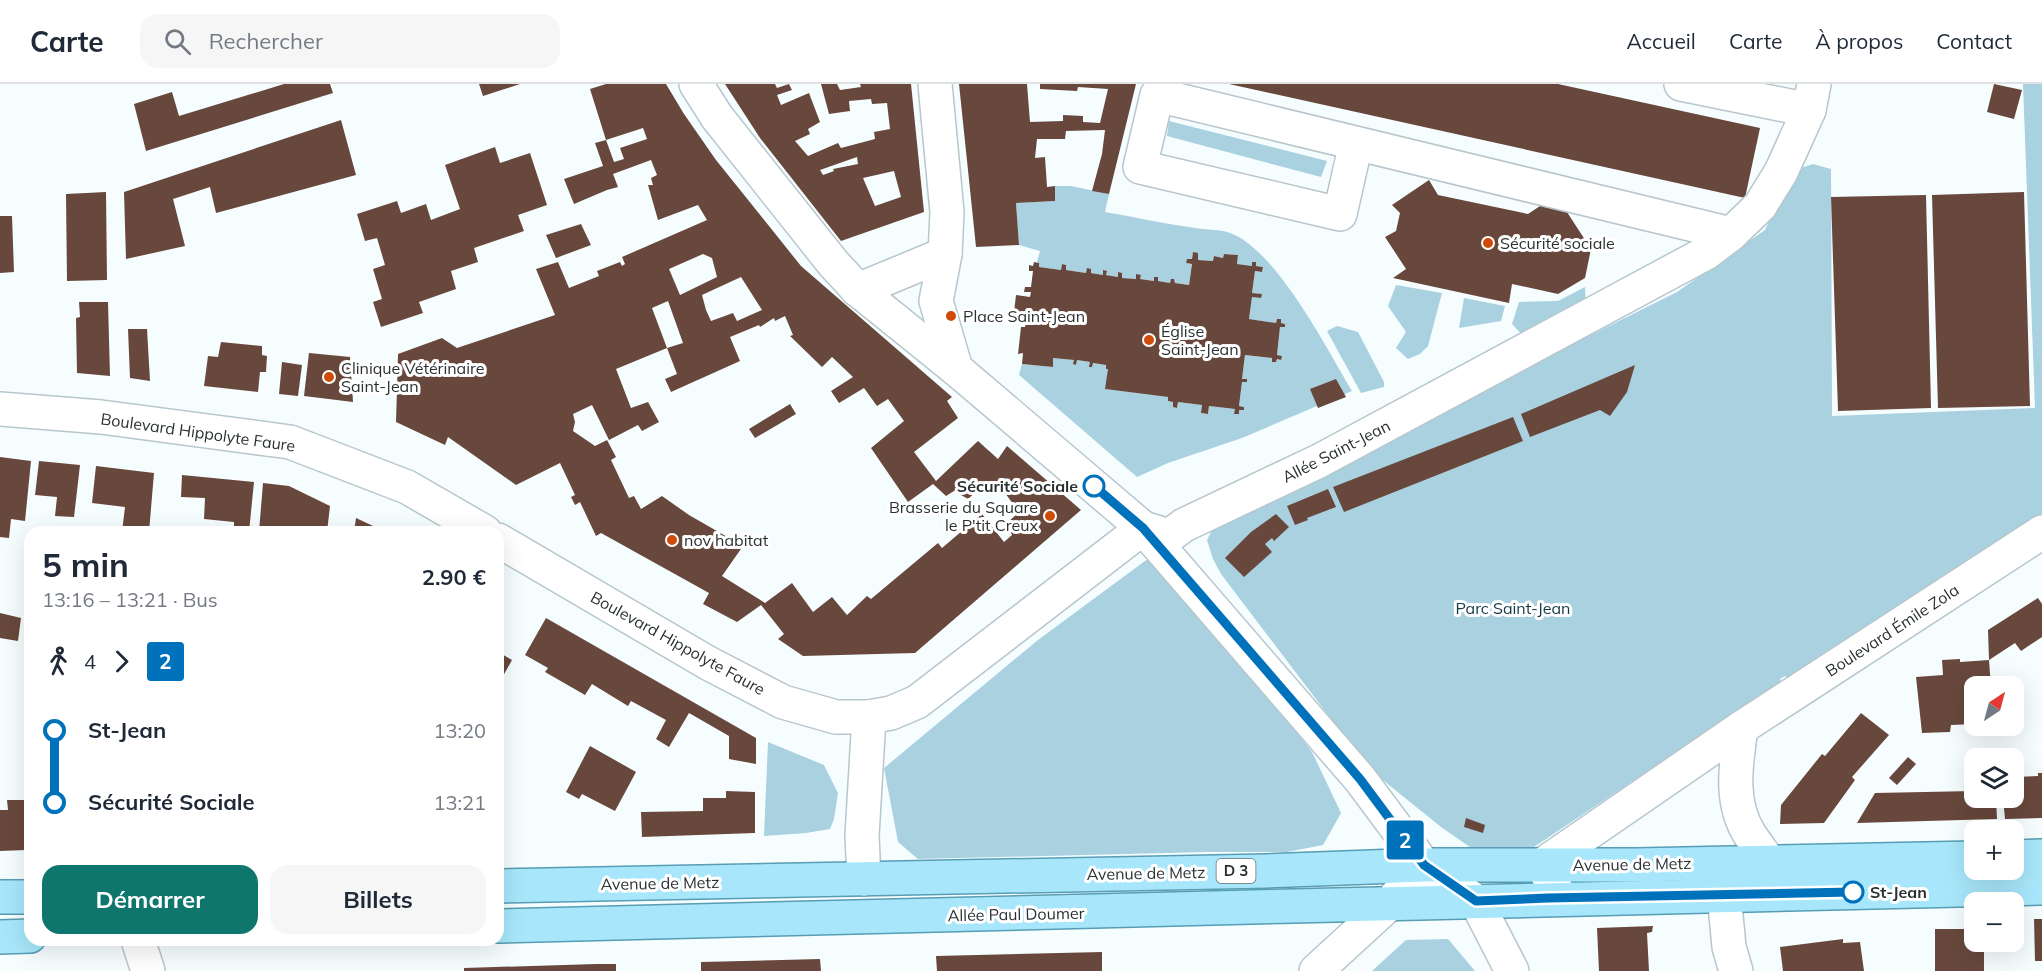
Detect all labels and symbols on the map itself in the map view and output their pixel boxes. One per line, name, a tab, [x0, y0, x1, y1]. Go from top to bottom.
place label: Sécurité sociale	[1500, 233, 1615, 253]
marker: Sécurité sociale	[1481, 236, 1495, 250]
place label: Place Saint-Jean	[963, 306, 1085, 326]
marker: Place Saint-Jean	[944, 309, 958, 323]
place label: Église Saint-Jean	[1161, 321, 1239, 359]
marker: Église Saint-Jean	[1142, 333, 1156, 347]
place label: Clinique Vétérinaire Saint-Jean	[341, 358, 484, 396]
marker: Clinique Vétérinaire Saint-Jean	[322, 370, 336, 384]
street label: Boulevard Hippolyte Faure	[99, 408, 297, 456]
street label: Allée Saint-Jean	[1279, 415, 1393, 487]
marker: Sécurité Sociale	[1083, 475, 1105, 497]
place label: Sécurité Sociale	[957, 476, 1078, 496]
place label: Brasserie du Square le P'tit Creux	[889, 497, 1038, 535]
marker: Brasserie du Square le P'tit Creux	[1043, 509, 1057, 523]
place label: nov habitat	[684, 530, 769, 550]
marker: nov habitat	[665, 533, 679, 547]
street label: Boulevard Émile Zola	[1822, 579, 1962, 681]
street label: Boulevard Hippolyte Faure	[587, 587, 769, 699]
park label: Parc Saint-Jean	[1456, 598, 1571, 618]
north arrow	[1964, 676, 2024, 736]
line badge: 2	[1386, 820, 1424, 860]
street label: Avenue de Metz	[1572, 853, 1692, 875]
road number: D 3	[1216, 859, 1256, 883]
street label: Avenue de Metz	[1086, 862, 1206, 884]
street label: Avenue de Metz	[600, 872, 720, 894]
marker: St-Jean	[1842, 881, 1864, 903]
place label: St-Jean	[1870, 882, 1927, 902]
street label: Allée Paul Doumer	[947, 903, 1085, 925]

